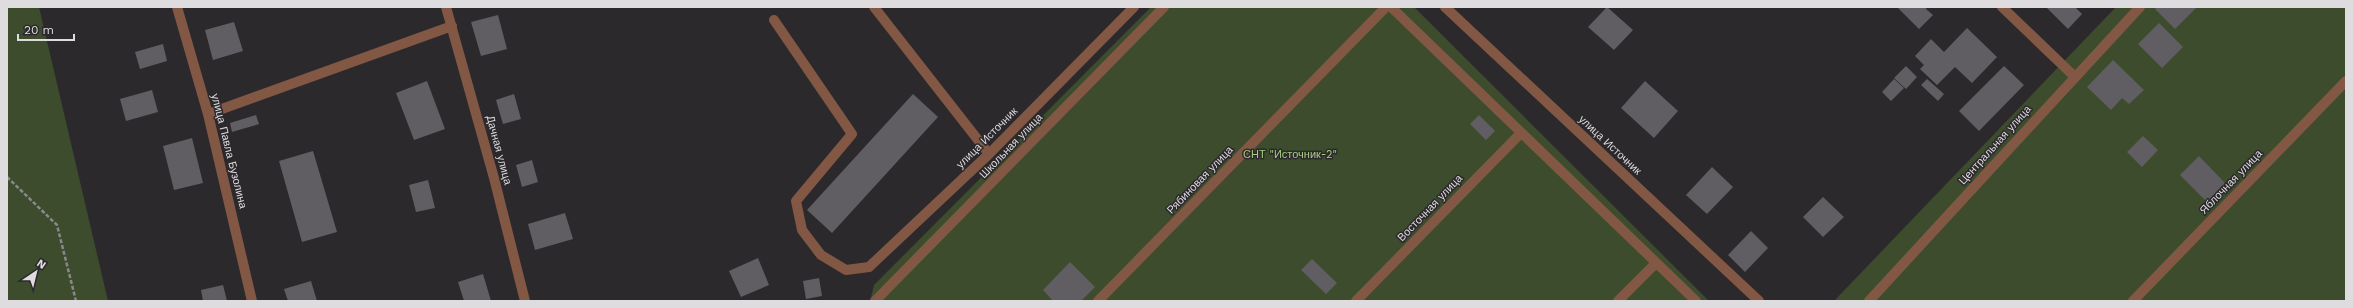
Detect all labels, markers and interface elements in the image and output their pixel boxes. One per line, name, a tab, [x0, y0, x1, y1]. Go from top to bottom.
scale bar	[18, 16, 74, 42]
text: 20 m	[24, 23, 54, 37]
street label: улица Павла Бузолина	[208, 92, 250, 211]
street label: Центральная улица	[1956, 102, 2035, 187]
street label: улица Источник	[954, 105, 1020, 171]
street label: Школьная улица	[977, 110, 1046, 181]
street label: улица Источник	[1576, 113, 1644, 177]
street label: Дачная улица	[484, 114, 515, 187]
street label: Рябиновая улица	[1164, 143, 1236, 217]
street label: Яблочная улица	[2197, 147, 2265, 217]
park label: СНТ "Источник-2"	[1243, 148, 1337, 161]
street label: Восточная улица	[1395, 171, 1466, 244]
north arrow	[16, 252, 56, 292]
text: N	[34, 257, 49, 272]

